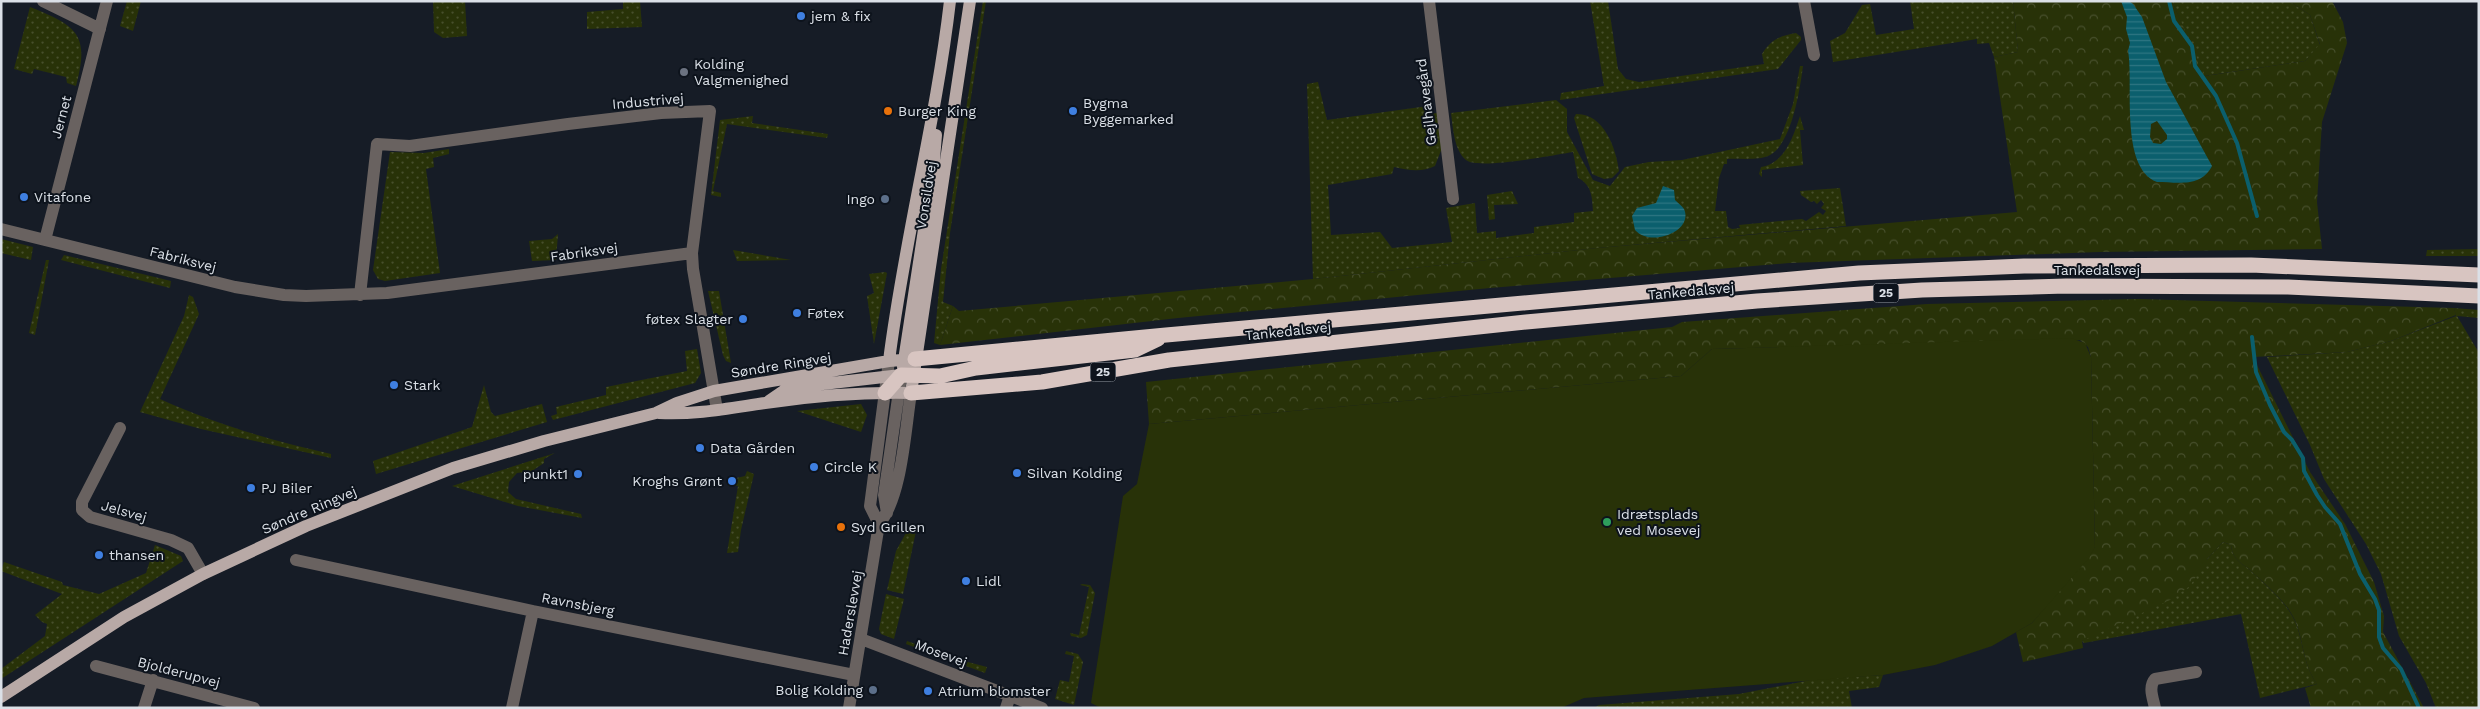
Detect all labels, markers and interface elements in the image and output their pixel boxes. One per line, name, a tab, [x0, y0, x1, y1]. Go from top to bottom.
place label: jem & fix	[809, 8, 871, 24]
marker: jem & fix	[795, 10, 807, 22]
place label: Kolding Valgmenighed	[694, 56, 789, 88]
street label: Gejlhavegård	[1413, 58, 1439, 146]
marker: Kolding Valgmenighed	[678, 66, 690, 78]
street label: Industrivej	[611, 90, 685, 112]
street label: Jernet	[48, 94, 74, 140]
place label: Bygma Byggemarked	[1083, 95, 1174, 127]
place label: Burger King	[898, 103, 976, 119]
marker: Burger King	[882, 105, 894, 117]
marker: Bygma Byggemarked	[1067, 105, 1079, 117]
street label: Vonsildvej	[913, 160, 939, 230]
place label: Vitafone	[34, 189, 91, 205]
marker: Vitafone	[18, 191, 30, 203]
place label: Ingo	[846, 191, 875, 207]
marker: Ingo	[879, 193, 891, 205]
street label: Fabriksvej	[549, 239, 619, 265]
street label: Fabriksvej	[148, 243, 218, 275]
street label: Tankedalsvej	[2054, 262, 2140, 278]
street label: Tankedalsvej	[1647, 279, 1735, 303]
road number: 25	[1874, 284, 1898, 302]
place label: Føtex	[807, 305, 844, 321]
marker: Føtex	[791, 307, 803, 319]
place label: føtex Slagter	[646, 311, 733, 327]
marker: føtex Slagter	[737, 313, 749, 325]
street label: Tankedalsvej	[1244, 319, 1332, 343]
street label: Søndre Ringvej	[730, 349, 832, 381]
road number: 25	[1090, 362, 1116, 382]
place label: Stark	[404, 377, 440, 393]
marker: Stark	[388, 379, 400, 391]
place label: Data Gården	[710, 440, 795, 456]
marker: Data Gården	[694, 442, 706, 454]
place label: Circle K	[824, 459, 877, 475]
marker: Circle K	[808, 461, 820, 473]
place label: Silvan Kolding	[1027, 465, 1123, 481]
place label: punkt1	[523, 466, 568, 482]
marker: Silvan Kolding	[1011, 467, 1023, 479]
marker: punkt1	[572, 468, 584, 480]
place label: Kroghs Grønt	[632, 473, 722, 489]
marker: Kroghs Grønt	[726, 475, 738, 487]
place label: PJ Biler	[261, 480, 313, 496]
marker: PJ Biler	[245, 482, 257, 494]
street label: Søndre Ringvej	[259, 483, 359, 537]
street label: Jelsvej	[99, 497, 149, 525]
place label: Idrætsplads ved Mosevej	[1617, 506, 1701, 538]
marker: Idrætsplads ved Mosevej	[1601, 516, 1613, 528]
place label: Syd Grillen	[851, 519, 925, 535]
marker: Syd Grillen	[835, 521, 847, 533]
place label: thansen	[109, 547, 164, 563]
marker: thansen	[93, 549, 105, 561]
street label: Haderslevvej	[835, 569, 865, 657]
place label: Lidl	[976, 573, 1002, 589]
marker: Lidl	[960, 575, 972, 587]
street label: Ravnsbjerg	[540, 589, 616, 619]
street label: Mosevej	[913, 636, 969, 670]
street label: Bjolderupvej	[136, 653, 222, 691]
place label: Bolig Kolding	[775, 682, 864, 698]
place label: Atrium blomster	[938, 683, 1051, 699]
marker: Bolig Kolding	[867, 684, 879, 696]
marker: Atrium blomster	[922, 685, 934, 697]

